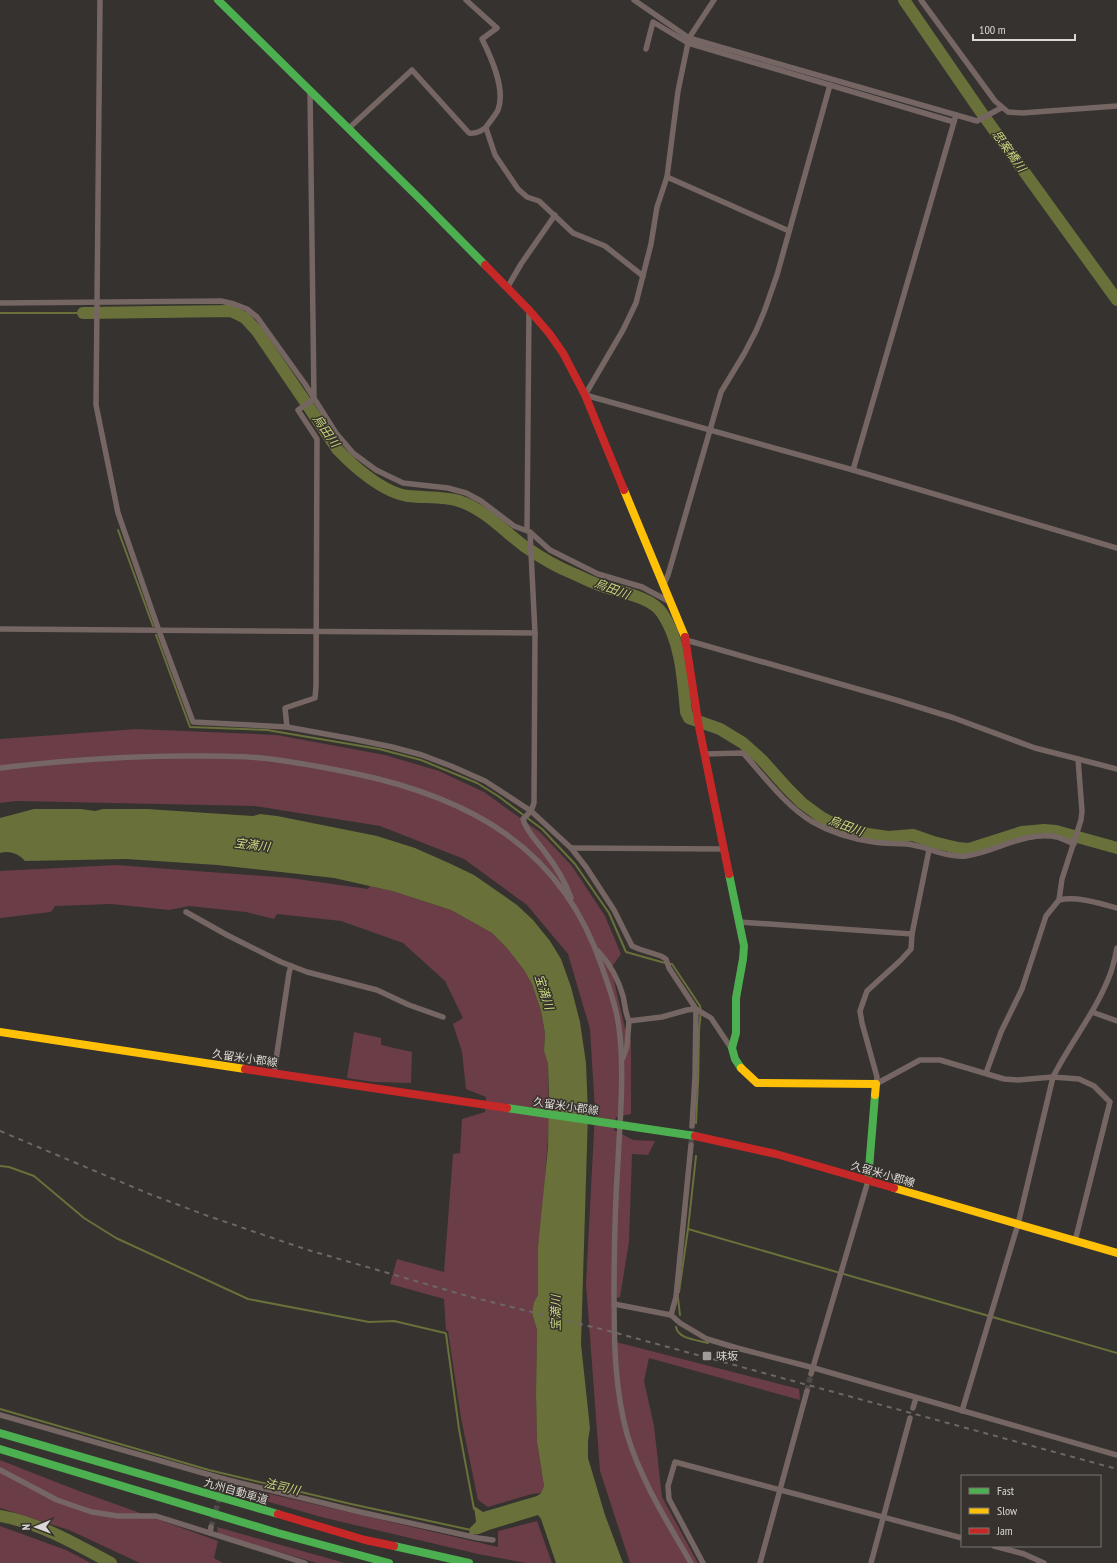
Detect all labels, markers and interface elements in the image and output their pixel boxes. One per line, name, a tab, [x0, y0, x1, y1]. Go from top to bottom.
scale bar	[973, 16, 1075, 42]
text: 100 m	[979, 22, 1006, 37]
water label: 思案橋川	[989, 127, 1031, 176]
water label: 烏田川	[310, 412, 344, 451]
water label: 烏田川	[593, 575, 634, 603]
water label: 烏田川	[827, 812, 868, 839]
water label: 宝満川	[233, 835, 273, 854]
water label: 宝満川	[532, 972, 558, 1013]
street label: 久留米小郡線	[211, 1046, 279, 1070]
street label: 久留米小郡線	[532, 1094, 600, 1118]
street label: 久留米小郡線	[849, 1158, 917, 1190]
water label: 宝満川	[548, 1293, 563, 1331]
place label: 味坂	[716, 1349, 738, 1363]
marker: 味坂	[701, 1350, 713, 1362]
street label: 九州自動車道	[202, 1475, 270, 1507]
water label: 法司川	[263, 1475, 303, 1498]
legend	[961, 1475, 1101, 1547]
text: Fast	[997, 1483, 1015, 1498]
text: Slow	[997, 1503, 1018, 1518]
north arrow	[16, 1507, 56, 1547]
text: Jam	[996, 1523, 1013, 1538]
text: N	[19, 1524, 33, 1530]

